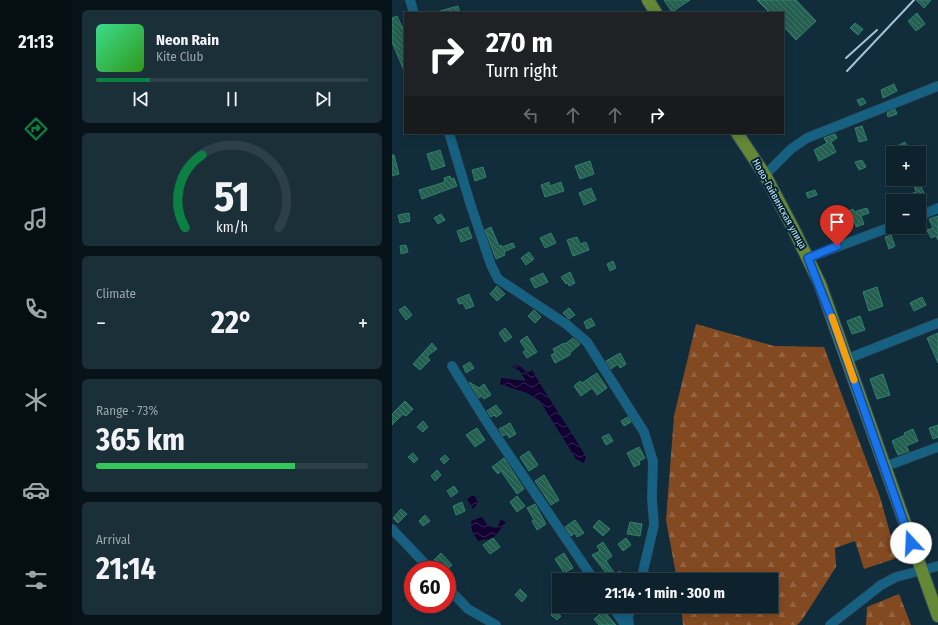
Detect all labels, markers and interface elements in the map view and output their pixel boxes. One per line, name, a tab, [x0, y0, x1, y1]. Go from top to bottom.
text: 270 m	[486, 26, 553, 59]
icon: right	[420, 28, 472, 80]
text: 21:13	[18, 31, 54, 53]
text: Neon Rain	[156, 31, 219, 49]
text: Kite Club	[156, 49, 203, 64]
text: Turn right	[486, 60, 558, 82]
icon: previous	[130, 88, 152, 110]
icon: pause	[221, 88, 243, 110]
icon: next	[312, 88, 334, 110]
icon: left	[520, 104, 542, 126]
icon: ahead	[562, 104, 584, 126]
icon: ahead	[604, 104, 626, 126]
icon: right	[646, 104, 668, 126]
icon: directions	[22, 115, 50, 143]
map controls	[886, 146, 926, 234]
button: +	[886, 146, 926, 186]
street label: Ново-Гайвинская улица	[749, 157, 809, 251]
text: 51	[214, 171, 250, 221]
button: −	[886, 194, 926, 234]
icon: music	[22, 205, 50, 233]
pin	[820, 205, 854, 246]
icon: arrive	[826, 211, 848, 233]
text: km/h	[216, 218, 248, 235]
text: Climate	[96, 286, 136, 301]
icon: phone	[22, 295, 50, 323]
text: 22°	[211, 305, 253, 341]
text: −	[96, 310, 106, 337]
text: +	[358, 310, 368, 337]
icon: climate	[22, 386, 50, 414]
text: Range · 73%	[96, 403, 158, 418]
text: 365 km	[96, 422, 185, 458]
icon: car	[22, 476, 50, 504]
position arrow	[890, 522, 932, 564]
text: Arrival	[96, 532, 130, 547]
text: 21:14	[96, 551, 156, 587]
speed limit sign: 60	[404, 561, 456, 613]
icon: filters	[22, 566, 50, 594]
text: 21:14 · 1 min · 300 m	[605, 584, 725, 602]

